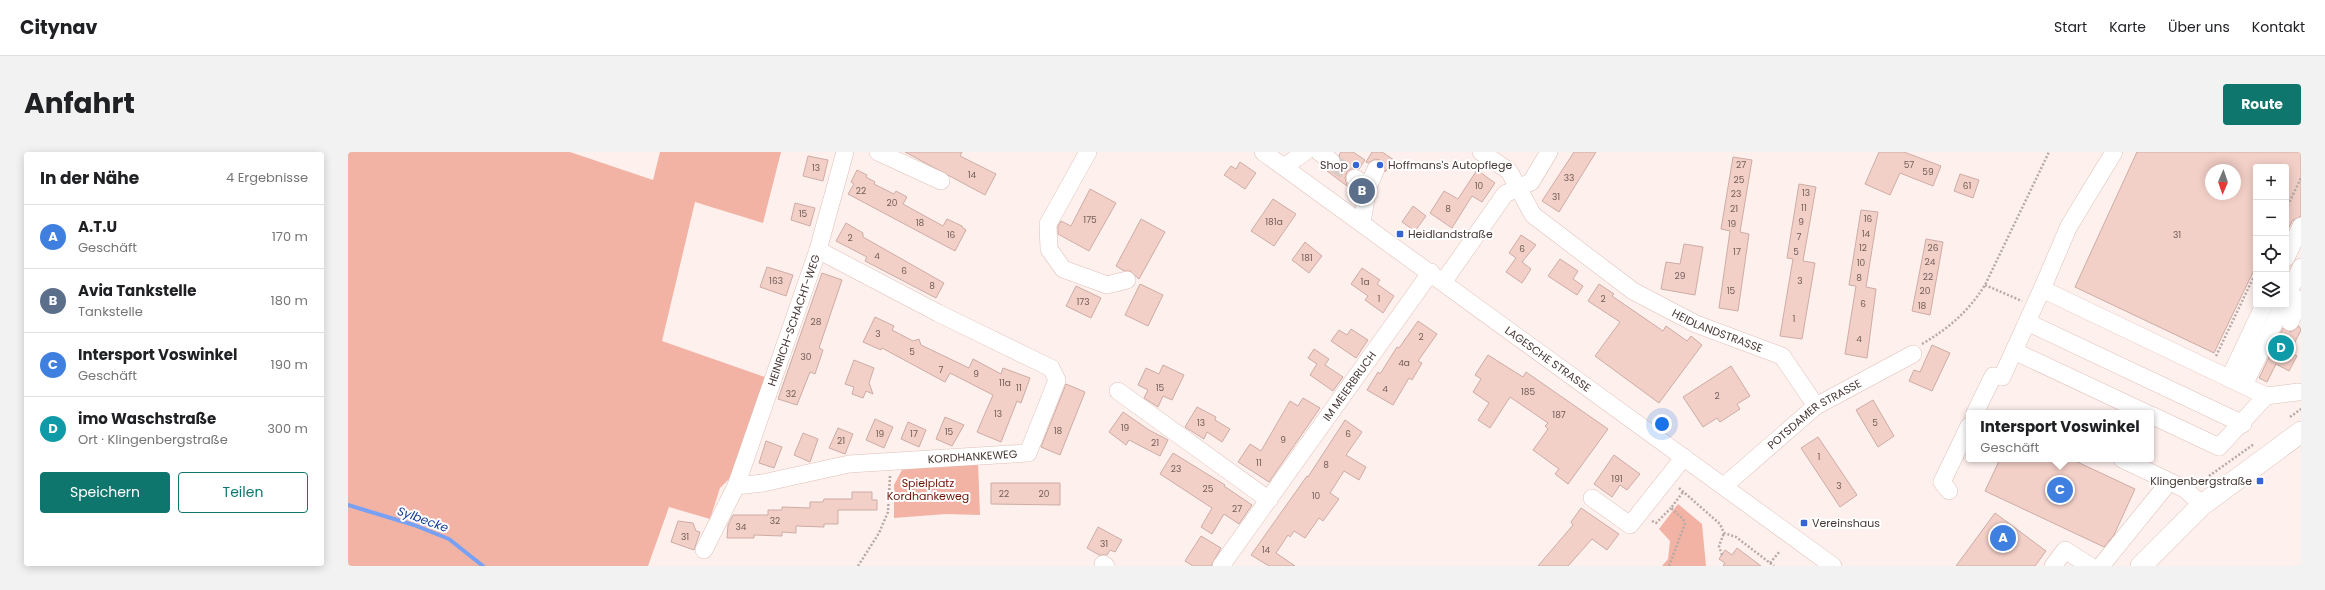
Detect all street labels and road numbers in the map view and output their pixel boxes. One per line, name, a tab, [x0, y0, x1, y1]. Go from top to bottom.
street label: HEINRICH-SCHACHT-WEG	[763, 252, 824, 388]
street label: HEIDLANDSTRASSE	[1669, 305, 1765, 356]
street label: LAGESCHE STRASSE	[1502, 322, 1594, 396]
street label: IM MEIERBRUCH	[1319, 348, 1380, 424]
street label: POTSDAMER STRASSE	[1764, 375, 1864, 453]
street label: KORDHANKEWEG	[927, 446, 1018, 467]

